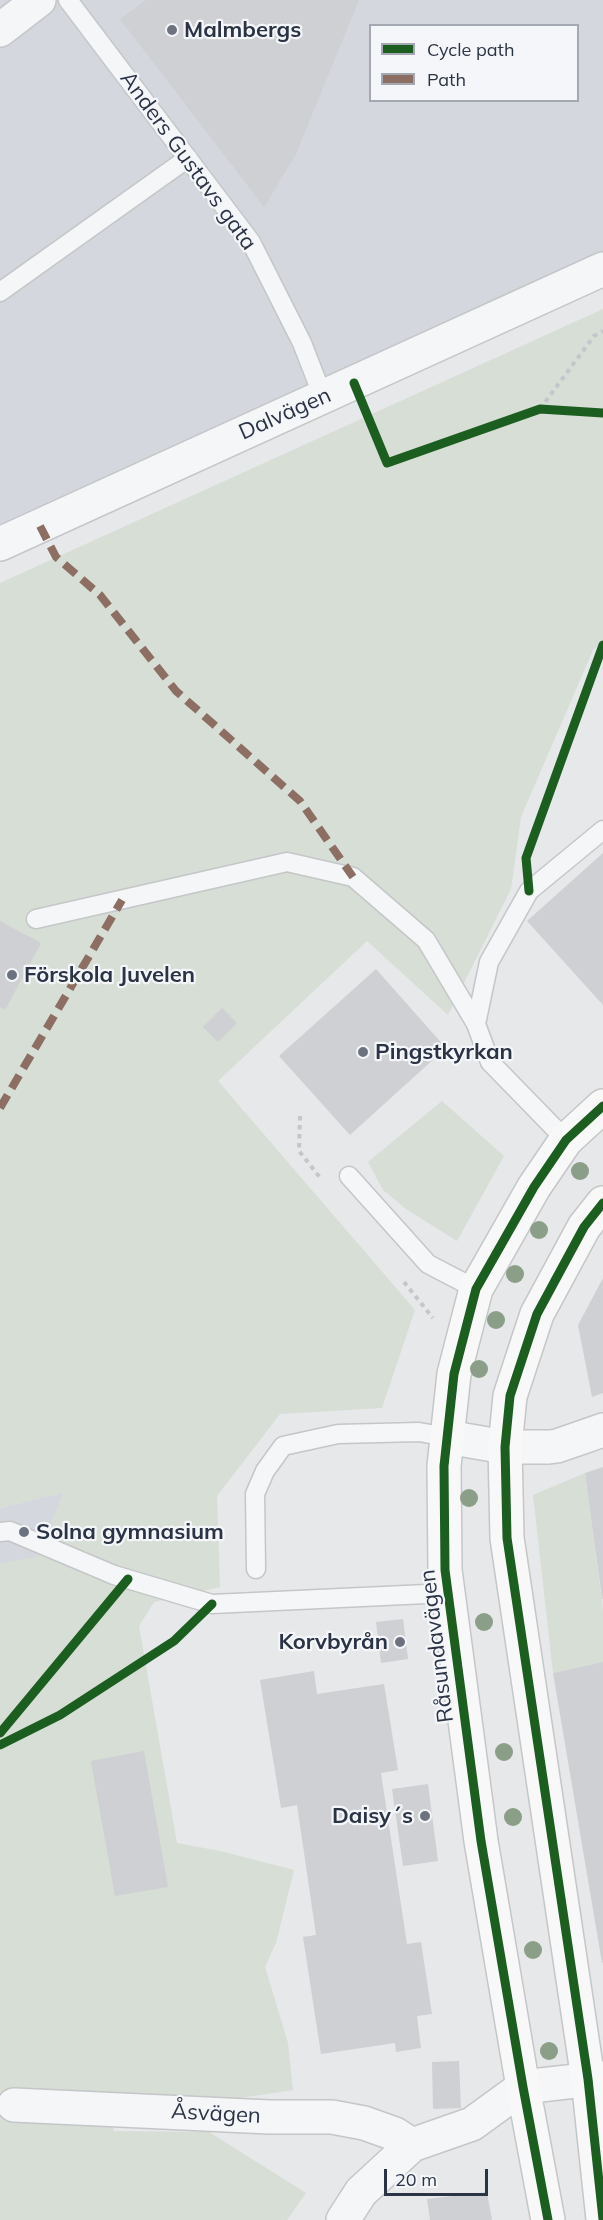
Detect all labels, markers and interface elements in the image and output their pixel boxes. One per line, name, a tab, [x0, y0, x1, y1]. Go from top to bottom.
place label: Malmbergs	[184, 17, 301, 43]
marker: Malmbergs	[165, 23, 179, 37]
legend	[369, 24, 579, 102]
text: Cycle path	[427, 38, 514, 61]
street label: Anders Gustavs gata	[114, 66, 262, 256]
text: Path	[427, 68, 466, 91]
street label: Dalvägen	[235, 382, 335, 446]
place label: Förskola Juvelen	[24, 962, 195, 988]
marker: Förskola Juvelen	[5, 968, 19, 982]
place label: Pingstkyrkan	[375, 1039, 513, 1065]
marker: Pingstkyrkan	[356, 1045, 370, 1059]
place label: Solna gymnasium	[36, 1519, 224, 1545]
marker: Solna gymnasium	[17, 1525, 31, 1539]
street label: Råsundavägen	[415, 1568, 459, 1724]
place label: Korvbyrån	[278, 1629, 388, 1655]
marker: Korvbyrån	[393, 1635, 407, 1649]
place label: Daisy´s	[332, 1803, 413, 1829]
marker: Daisy´s	[418, 1809, 432, 1823]
street label: Åsvägen	[171, 2098, 261, 2130]
scale bar	[387, 2157, 490, 2195]
text: 20 m	[395, 2168, 437, 2191]

